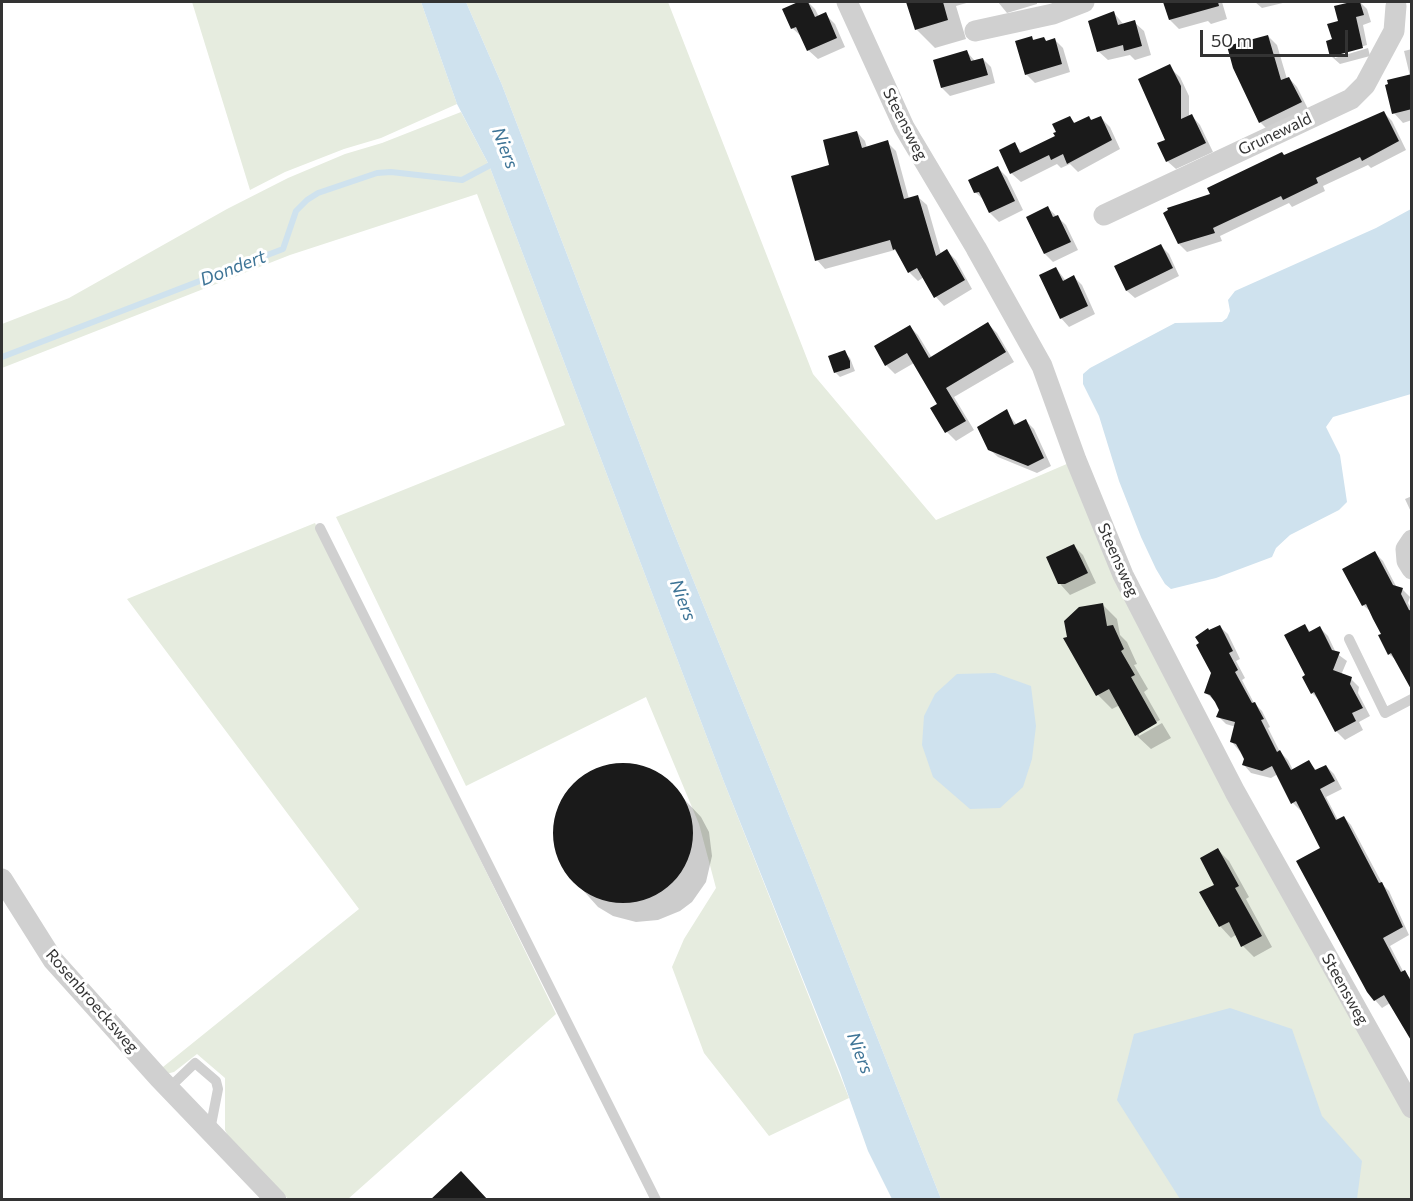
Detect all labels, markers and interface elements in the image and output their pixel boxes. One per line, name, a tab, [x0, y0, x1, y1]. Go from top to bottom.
scale bar	[1203, 18, 1352, 56]
text: 50 m	[1211, 29, 1252, 51]
street label: Steensweg	[879, 85, 931, 163]
street label: Grunewald	[1235, 109, 1315, 159]
water label: Niers	[487, 124, 523, 172]
water label: Dondert	[197, 246, 269, 290]
street label: Steensweg	[1093, 520, 1143, 600]
water label: Niers	[665, 576, 701, 624]
street label: Rosenbroecksweg	[42, 945, 142, 1057]
street label: Steensweg	[1318, 950, 1372, 1028]
water label: Niers	[842, 1029, 878, 1077]

